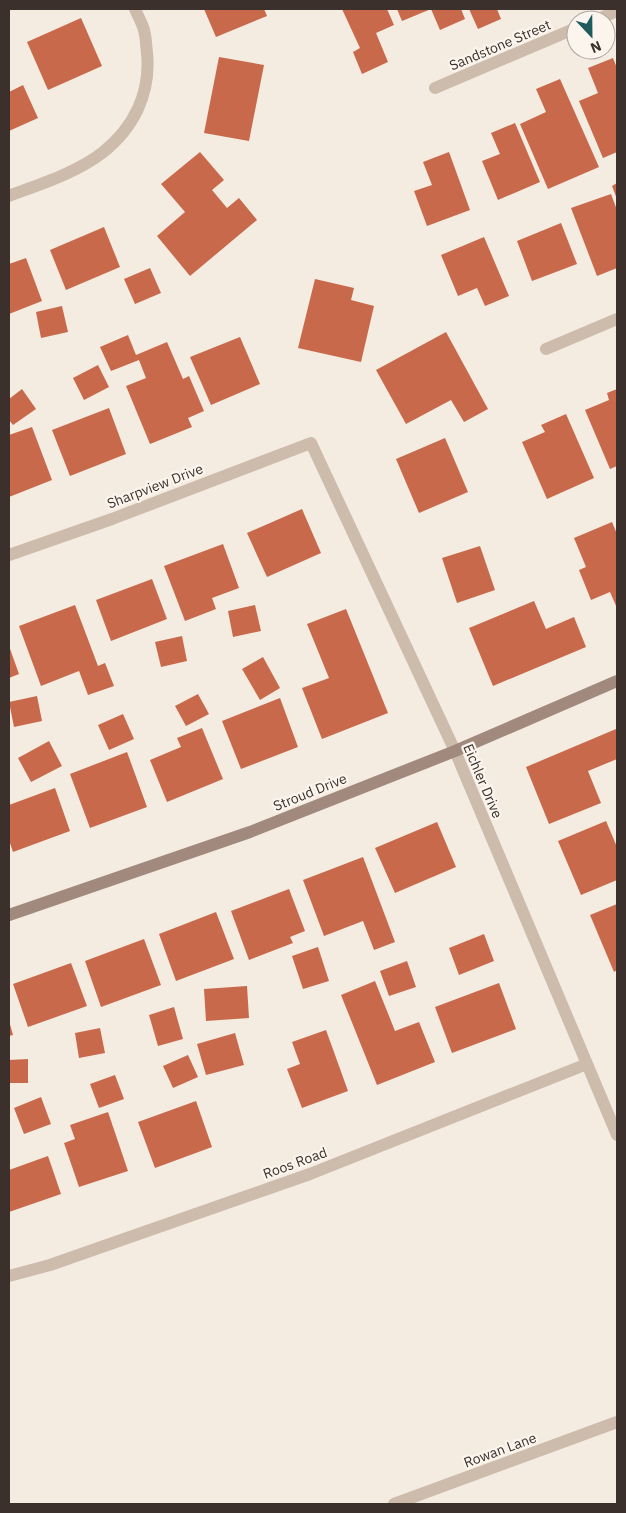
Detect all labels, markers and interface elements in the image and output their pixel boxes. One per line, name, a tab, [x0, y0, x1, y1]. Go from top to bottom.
north arrow	[566, 10, 616, 60]
street label: Sandstone Street	[447, 15, 554, 74]
text: N	[588, 37, 604, 57]
street label: Sharpview Drive	[105, 459, 206, 513]
street label: Eichler Drive	[459, 741, 507, 821]
street label: Stroud Drive	[271, 769, 350, 815]
street label: Roos Road	[261, 1143, 329, 1183]
street label: Rowan Lane	[461, 1428, 539, 1471]

